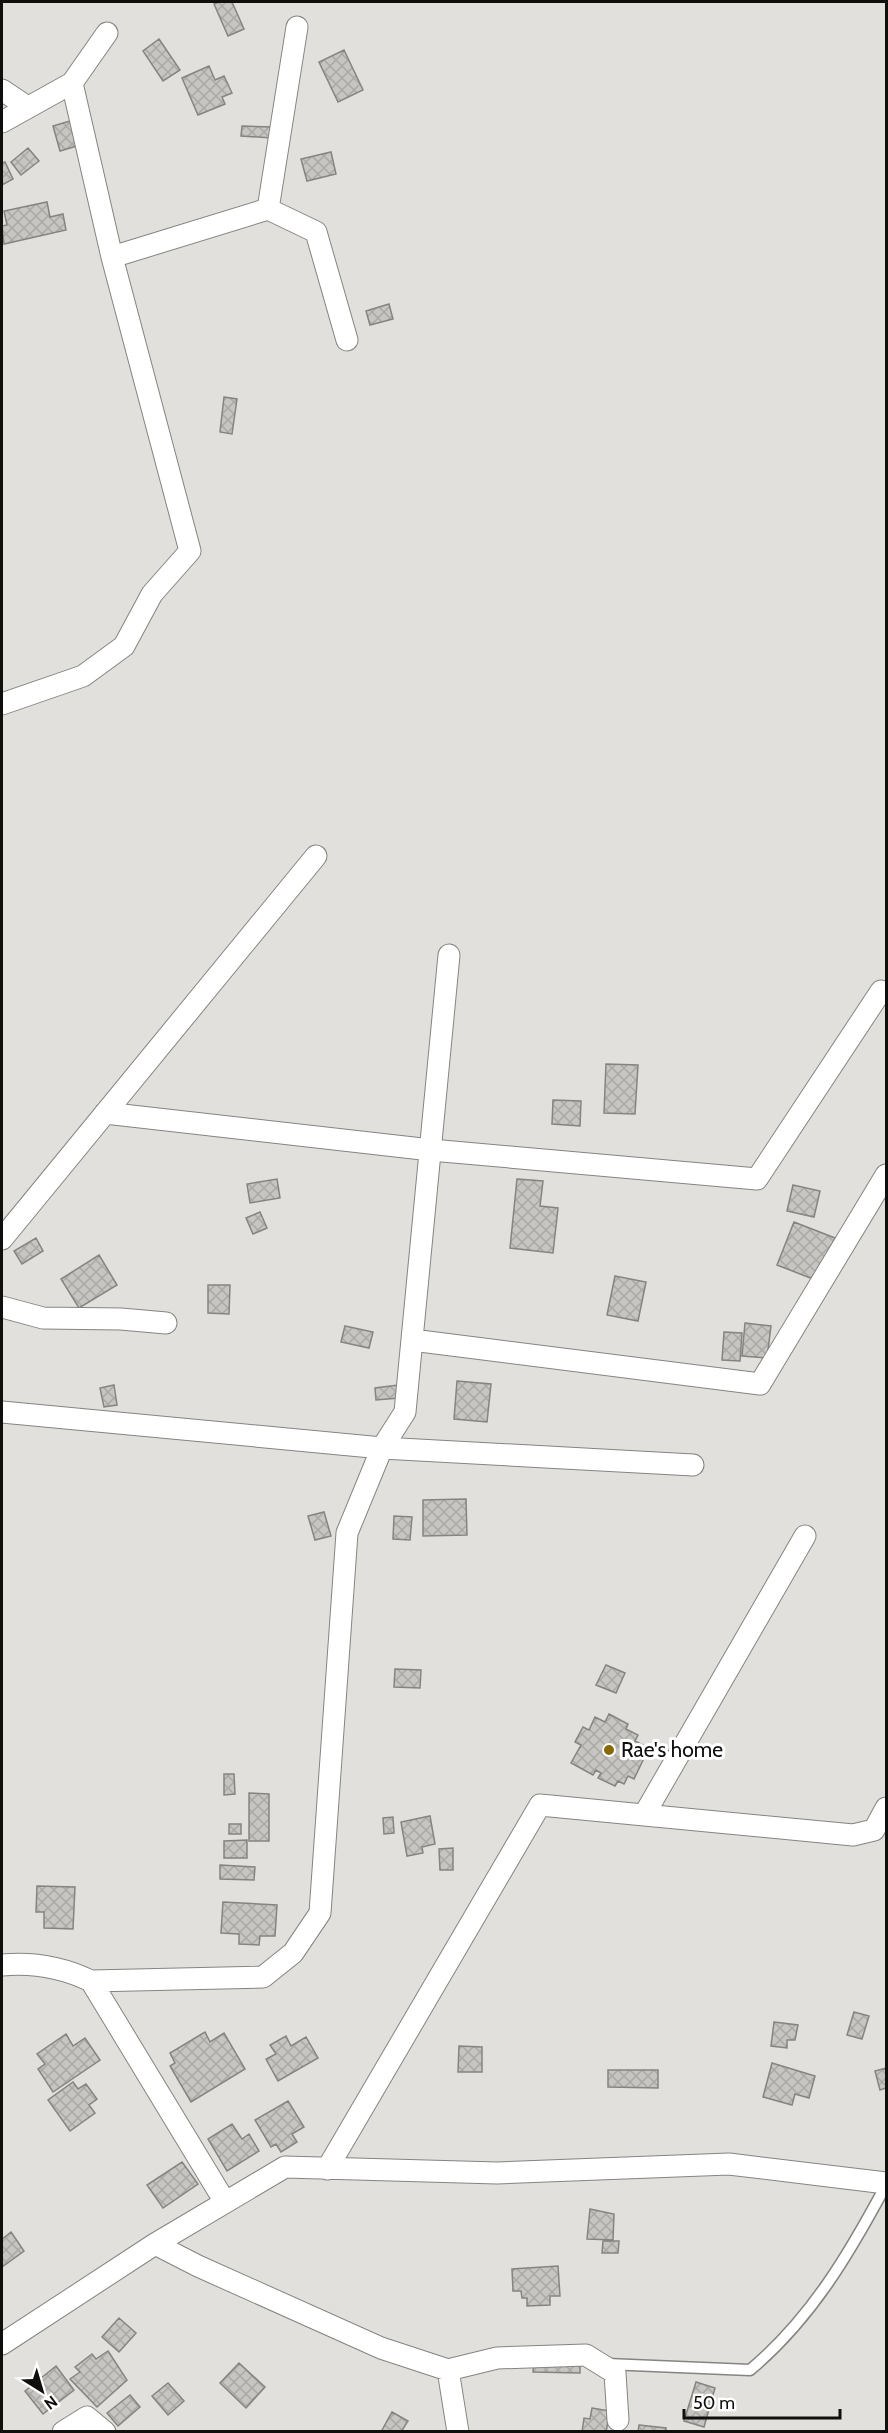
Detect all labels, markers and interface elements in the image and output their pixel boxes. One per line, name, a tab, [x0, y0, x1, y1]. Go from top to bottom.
place label: Rae's home	[621, 1737, 723, 1762]
marker: Rae's home	[602, 1743, 616, 1757]
north arrow	[12, 2361, 72, 2421]
scale bar	[684, 2382, 840, 2420]
text: N	[40, 2392, 61, 2414]
text: 50 m	[693, 2392, 735, 2414]

